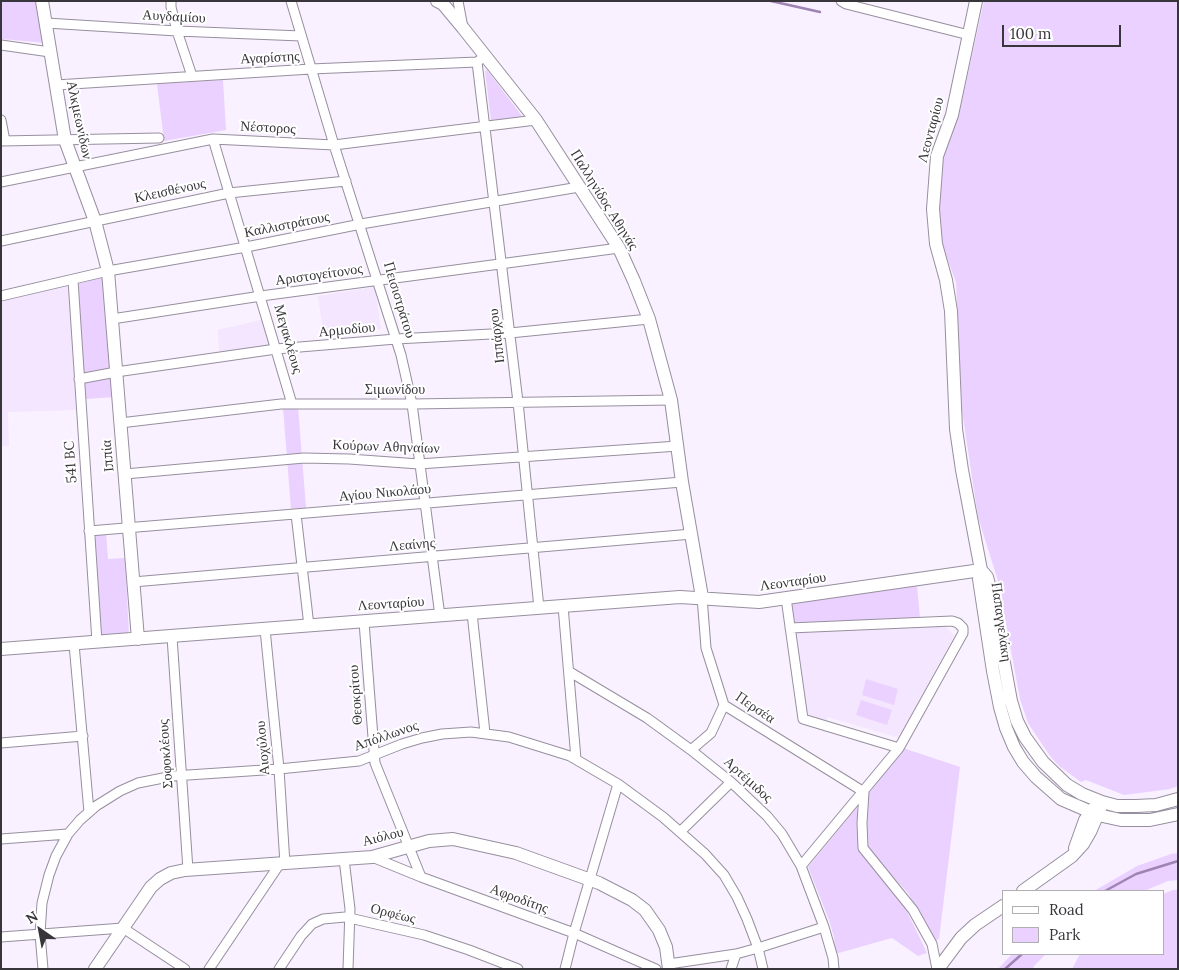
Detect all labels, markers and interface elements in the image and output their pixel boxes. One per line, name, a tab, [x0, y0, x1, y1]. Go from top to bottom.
street label: Αυγδαμίου	[142, 7, 206, 27]
scale bar	[1004, 15, 1123, 47]
text: 100 m	[1010, 24, 1051, 43]
street label: Αγαρίστης	[240, 48, 300, 68]
street label: Αλκμεωνίδων	[62, 79, 96, 161]
street label: Λεονταρίου	[914, 95, 948, 165]
street label: Νέστορος	[240, 118, 296, 138]
street label: Παλληνίδος Αθηνάς	[566, 147, 642, 253]
street label: Κλεισθένους	[133, 175, 207, 207]
street label: Καλλιστράτους	[243, 208, 331, 242]
street label: Πεισιστράτου	[379, 260, 419, 340]
street label: Αριστογείτονος	[274, 261, 364, 289]
street label: Μεγακλέους	[270, 303, 306, 375]
street label: Ιππάρχου	[485, 308, 509, 364]
street label: Αρμοδίου	[318, 319, 376, 341]
street label: Σιμωνίδου	[365, 382, 425, 398]
street label: Κούρων Αθηναίων	[332, 437, 440, 457]
street label: Ιππία	[98, 439, 118, 473]
street label: 541 BC	[61, 440, 81, 484]
street label: Αγίου Νικολάου	[338, 481, 432, 505]
street label: Λεαίνης	[388, 535, 436, 555]
street label: Λεονταρίου	[759, 569, 827, 595]
street label: Παπαγγελάκη	[987, 581, 1015, 663]
street label: Λεονταρίου	[357, 593, 425, 615]
street label: Θεοκρίτου	[346, 664, 366, 726]
street label: Περσέα	[732, 689, 778, 727]
street label: Απόλλωνος	[352, 717, 420, 755]
street label: Σοφοκλέους	[155, 719, 177, 789]
street label: Αιοχύλου	[252, 720, 274, 776]
street label: Αρτέμιδος	[720, 754, 776, 806]
street label: Αιόλου	[361, 824, 405, 850]
street label: Αφροδίτης	[487, 881, 551, 917]
legend	[1002, 890, 1164, 955]
street label: Ορφέως	[369, 900, 417, 928]
text: Road	[1049, 900, 1084, 919]
north arrow	[15, 905, 65, 955]
text: N	[22, 907, 41, 928]
text: Park	[1049, 925, 1080, 944]

